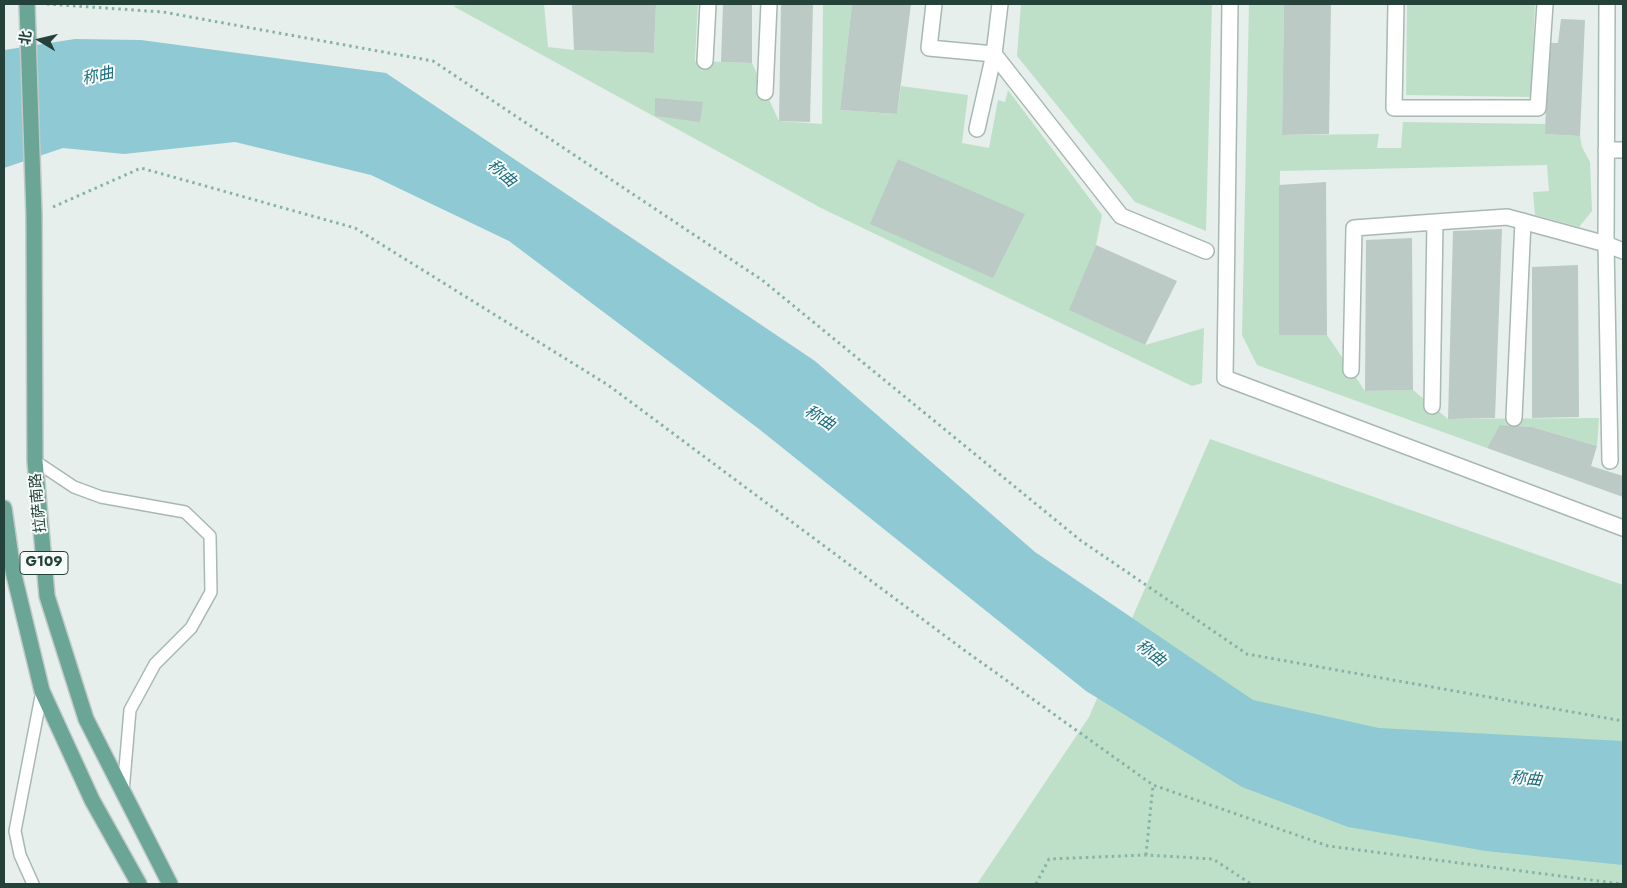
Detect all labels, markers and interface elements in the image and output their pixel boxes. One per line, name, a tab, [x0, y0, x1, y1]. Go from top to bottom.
north arrow	[15, 15, 65, 65]
text: 北	[14, 29, 36, 46]
water label: 称曲	[80, 64, 116, 90]
water label: 称曲	[483, 156, 519, 192]
water label: 称曲	[800, 402, 838, 436]
street label: 拉萨南路	[27, 472, 51, 534]
road number: G109	[20, 552, 68, 574]
water label: 称曲	[1131, 637, 1169, 671]
water label: 称曲	[1509, 769, 1543, 791]

